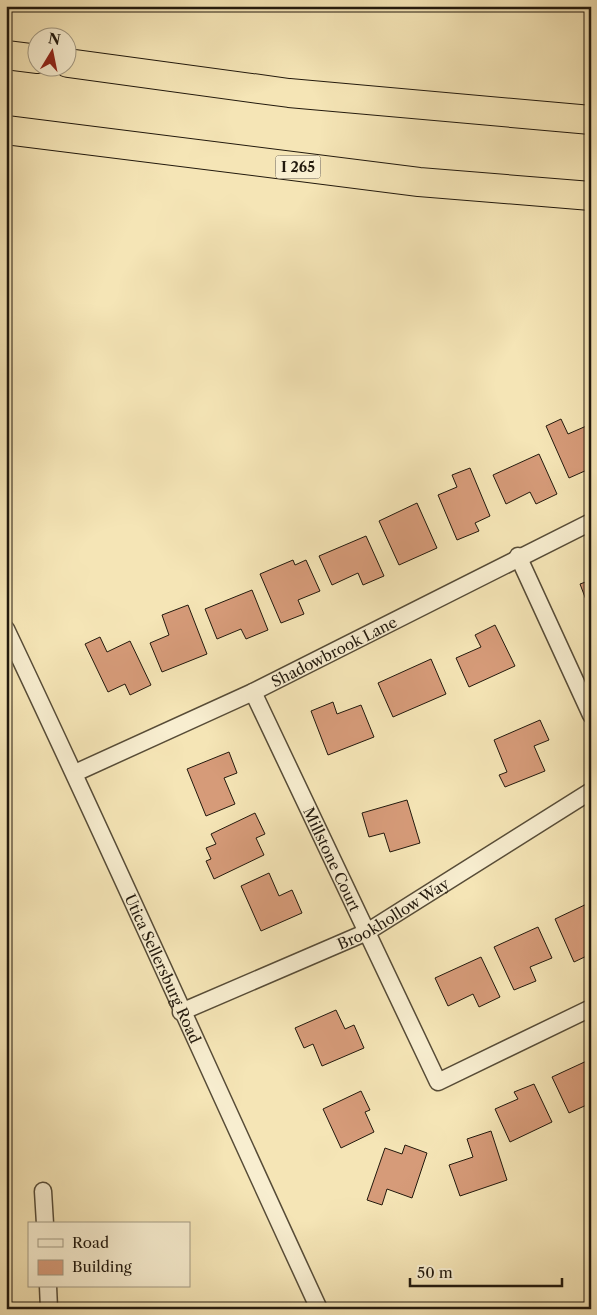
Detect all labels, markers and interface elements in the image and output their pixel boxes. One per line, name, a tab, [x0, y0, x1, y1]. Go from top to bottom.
north arrow	[28, 28, 78, 78]
text: N	[47, 29, 62, 49]
road number: I 265	[276, 156, 320, 178]
street label: Shadowbrook Lane	[268, 612, 400, 691]
street label: Millstone Court	[299, 804, 365, 915]
street label: Brookhollow Way	[334, 873, 453, 953]
street label: Utica Sellersburg Road	[121, 891, 205, 1046]
legend	[28, 1222, 190, 1288]
text: Road	[72, 1233, 109, 1252]
scale bar	[410, 1255, 562, 1287]
text: Building	[72, 1257, 132, 1276]
text: 50 m	[417, 1263, 453, 1282]

